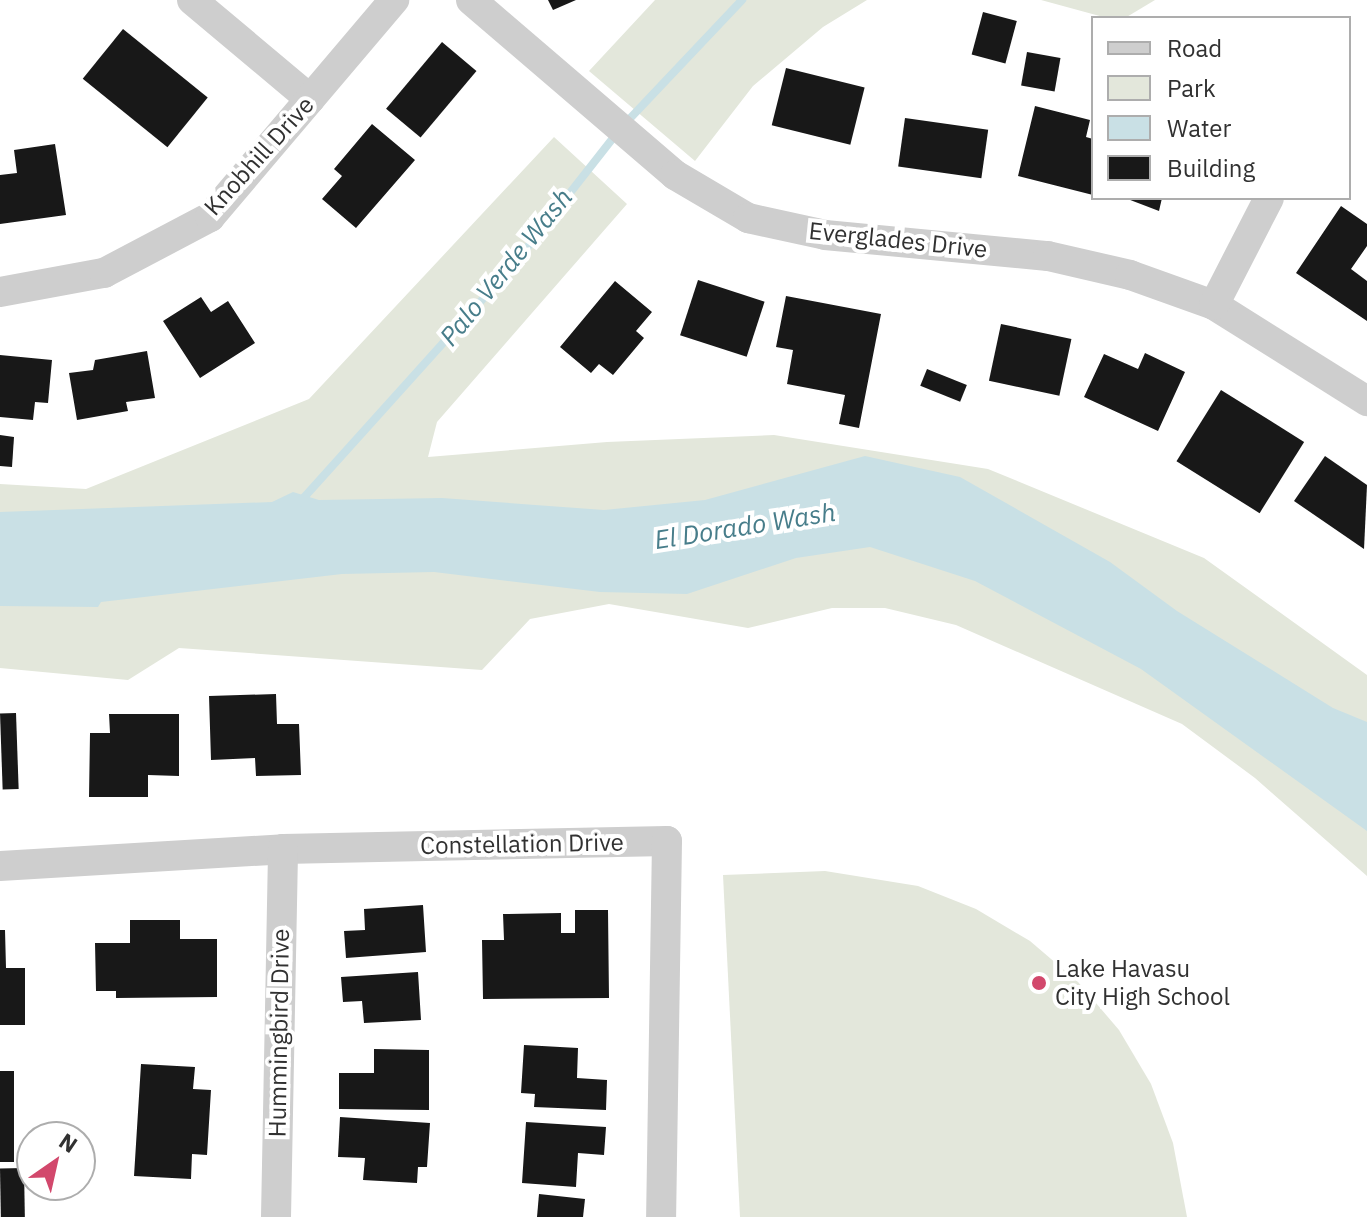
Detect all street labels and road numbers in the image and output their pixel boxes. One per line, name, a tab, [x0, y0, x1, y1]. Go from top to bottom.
street label: Knobhill Drive	[198, 91, 320, 221]
street label: Everglades Drive	[807, 216, 989, 264]
street label: Constellation Drive	[420, 828, 624, 860]
street label: Hummingbird Drive	[263, 928, 295, 1138]

